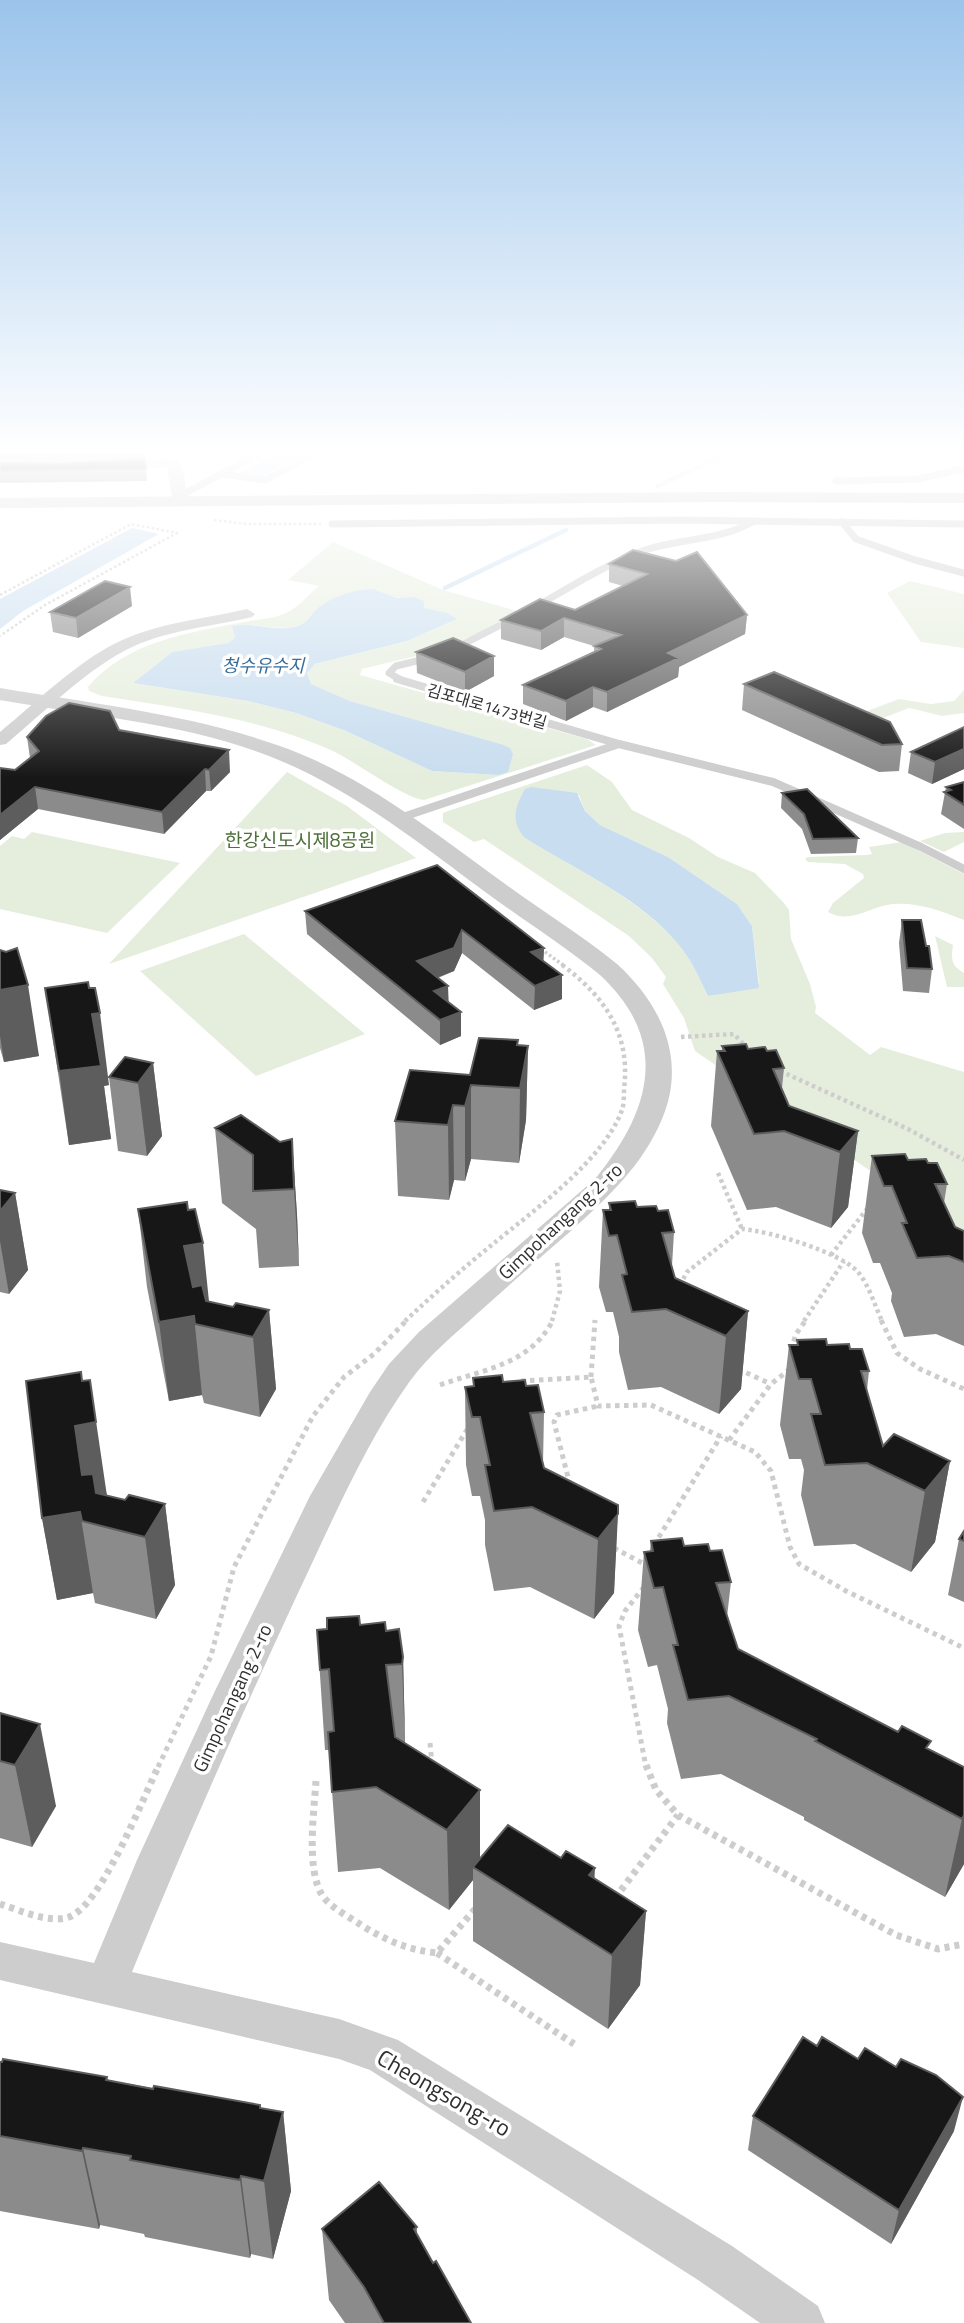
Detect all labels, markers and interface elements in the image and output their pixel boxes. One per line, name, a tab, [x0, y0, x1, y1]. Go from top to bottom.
water label: 청수유수지	[222, 652, 306, 679]
street label: 김포대로1473번길	[424, 677, 550, 735]
park label: 한강신도시제8공원	[225, 825, 375, 854]
street label: Gimpohangang 2-ro	[491, 1155, 628, 1286]
street label: Gimpohangang 2-ro	[184, 1619, 279, 1777]
street label: Cheongsong-ro	[371, 2040, 518, 2145]

